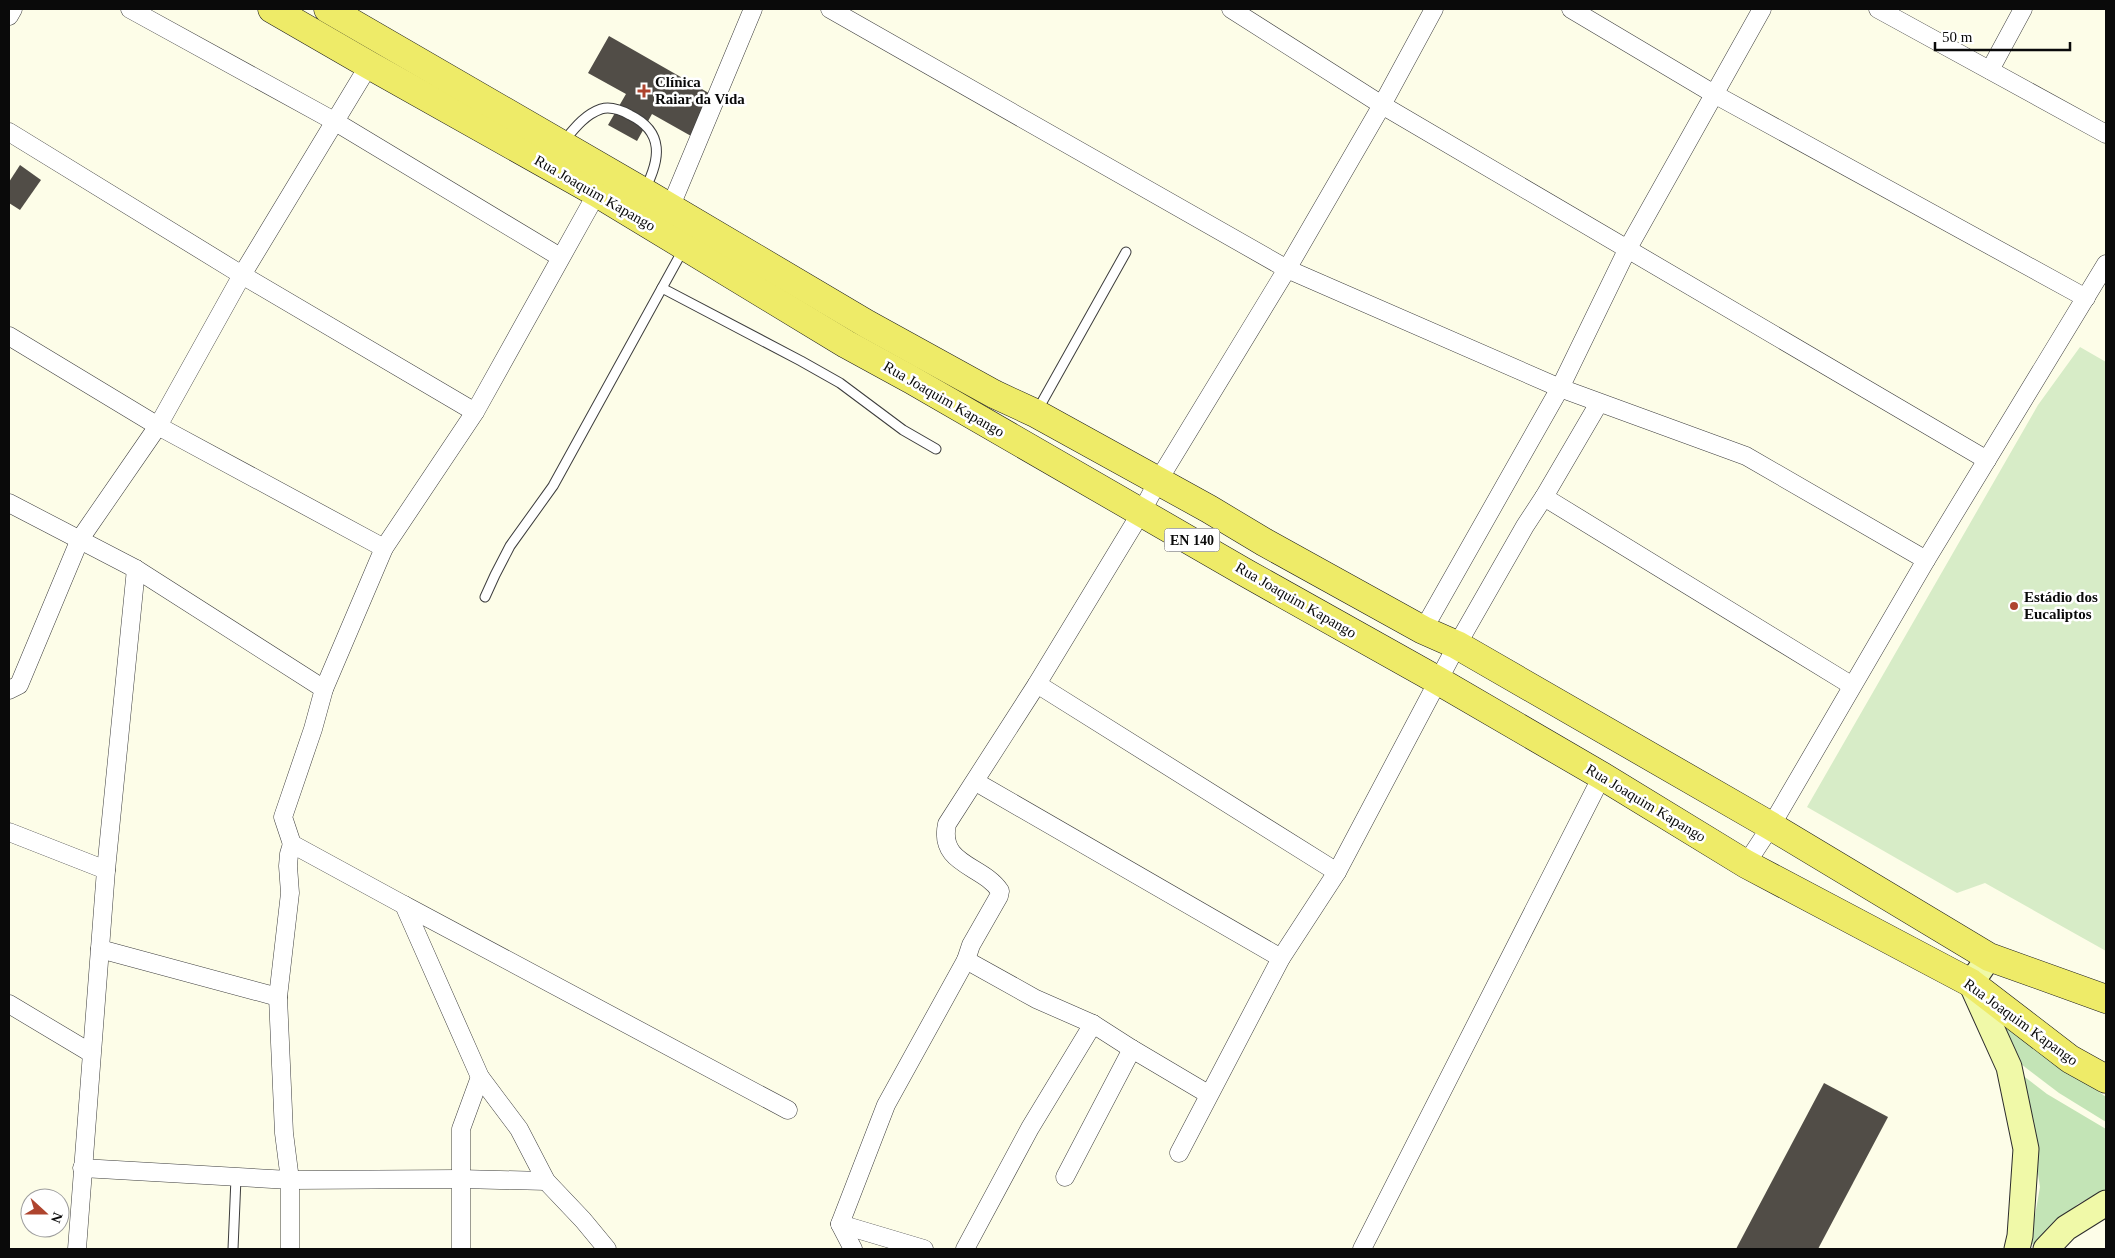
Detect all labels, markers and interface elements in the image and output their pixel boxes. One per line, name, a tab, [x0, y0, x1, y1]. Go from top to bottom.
scale bar	[1935, 20, 2070, 52]
text: 50 m	[1942, 29, 1973, 45]
place label: Clínica Raiar da Vida	[655, 74, 745, 107]
marker: Clínica Raiar da Vida	[637, 84, 651, 98]
street label: Rua Joaquim Kapango	[532, 152, 658, 234]
street label: Rua Joaquim Kapango	[881, 358, 1007, 440]
road number: EN 140	[1164, 528, 1220, 552]
street label: Rua Joaquim Kapango	[1233, 559, 1359, 641]
place label: Estádio dos Eucaliptos	[2024, 589, 2098, 622]
marker: Estádio dos Eucaliptos	[2008, 600, 2020, 612]
street label: Rua Joaquim Kapango	[1583, 761, 1709, 845]
street label: Rua Joaquim Kapango	[1961, 975, 2081, 1069]
north arrow	[20, 1188, 70, 1238]
text: N	[48, 1210, 65, 1225]

